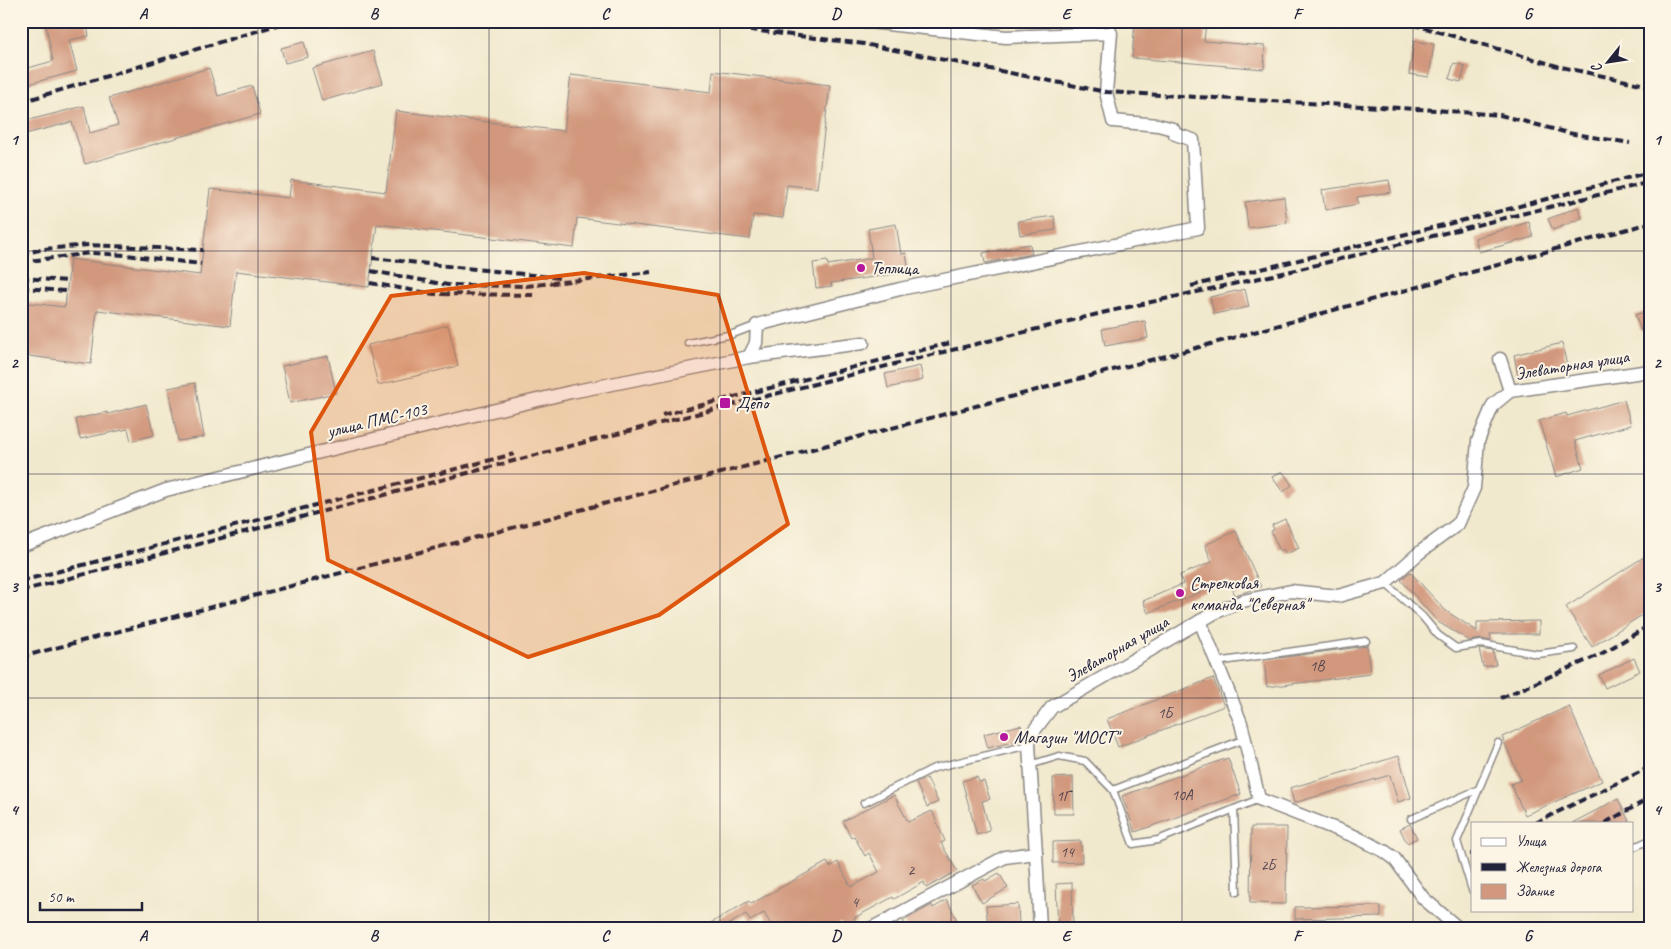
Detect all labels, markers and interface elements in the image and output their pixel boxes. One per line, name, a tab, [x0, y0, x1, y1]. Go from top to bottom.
text: A	[139, 4, 149, 24]
text: B	[370, 4, 380, 24]
text: C	[601, 4, 611, 24]
text: D	[831, 4, 842, 24]
text: E	[1062, 4, 1073, 24]
text: F	[1293, 4, 1304, 24]
text: G	[1524, 4, 1534, 24]
north arrow	[1584, 38, 1634, 88]
text: С	[1587, 59, 1606, 75]
text: 1	[10, 130, 19, 150]
text: 1	[1653, 130, 1662, 150]
place label: Теплица	[871, 257, 920, 279]
marker: Теплица	[855, 262, 867, 274]
street label: Элеваторная улица	[1514, 345, 1632, 385]
text: 2	[10, 353, 19, 373]
text: 2	[1653, 353, 1662, 373]
place label: Депо	[736, 392, 770, 414]
marker: Депо	[718, 396, 732, 410]
street label: улица ПМС-103	[324, 397, 431, 442]
place label: Стрелковая команда "Северная"	[1190, 572, 1312, 615]
text: 3	[10, 577, 19, 597]
text: 3	[1653, 577, 1662, 597]
marker: Стрелковая команда "Северная"	[1174, 587, 1186, 599]
street label: Элеваторная улица	[1062, 610, 1174, 687]
house number: 1В	[1310, 657, 1326, 676]
house number: 1Б	[1158, 704, 1175, 723]
place label: Магазин "МОСТ"	[1014, 726, 1122, 749]
marker: Магазин "МОСТ"	[998, 731, 1010, 743]
house number: 10А	[1171, 786, 1194, 805]
house number: 1Г	[1056, 787, 1073, 806]
text: 4	[10, 800, 19, 820]
text: 4	[1653, 800, 1662, 820]
legend	[1471, 822, 1634, 912]
text: Улица	[1516, 832, 1547, 851]
house number: 14	[1060, 843, 1075, 862]
house number: 2Б	[1261, 856, 1278, 875]
text: Железная дорога	[1516, 858, 1603, 877]
house number: 2	[908, 861, 916, 880]
scale bar	[40, 879, 142, 911]
text: Здание	[1516, 882, 1555, 901]
text: 50 m	[48, 888, 75, 907]
house number: 4	[852, 893, 860, 912]
text: A	[139, 926, 149, 946]
text: B	[370, 926, 380, 946]
text: C	[601, 926, 611, 946]
text: D	[831, 926, 842, 946]
text: E	[1062, 926, 1073, 946]
text: F	[1293, 926, 1304, 946]
text: G	[1524, 926, 1534, 946]

